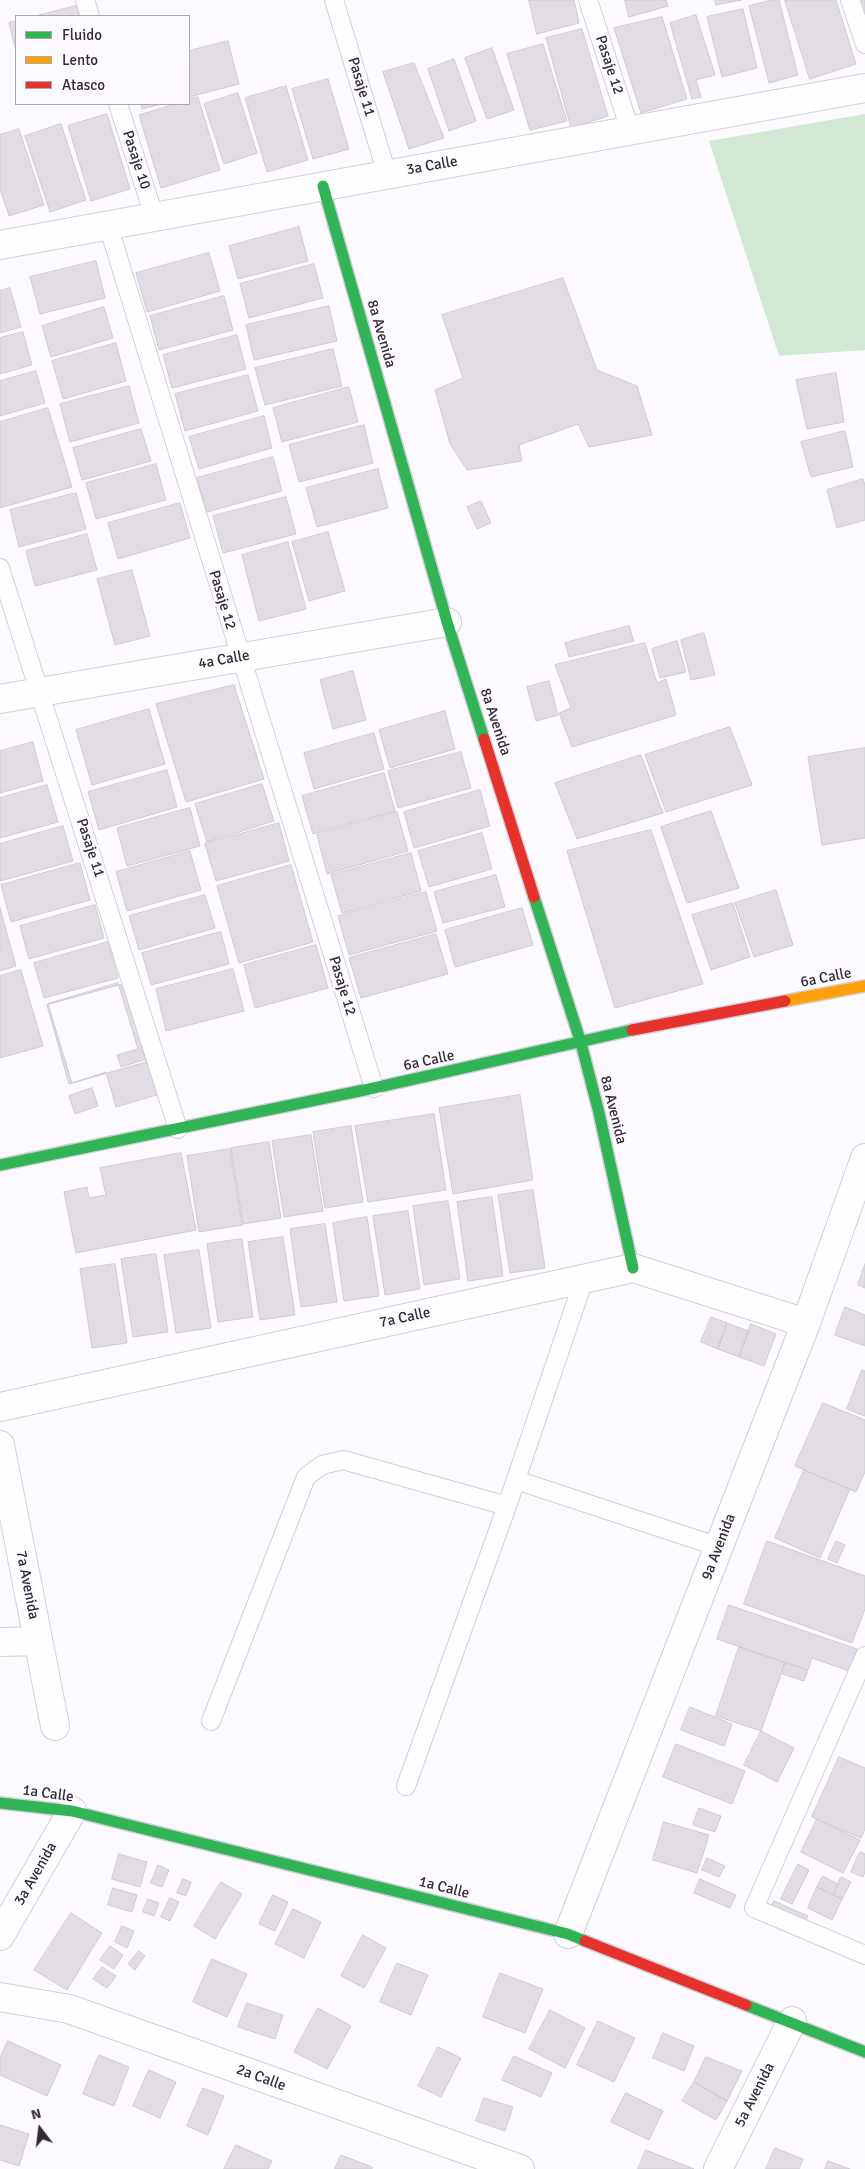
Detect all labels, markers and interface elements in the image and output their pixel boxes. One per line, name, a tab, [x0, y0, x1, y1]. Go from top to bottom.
legend	[15, 15, 190, 105]
text: Fluido	[62, 26, 102, 44]
street label: Pasaje 12	[591, 33, 627, 97]
text: Lento	[62, 51, 98, 69]
street label: Pasaje 11	[343, 55, 379, 119]
text: Atasco	[62, 76, 105, 94]
street label: Pasaje 10	[118, 128, 154, 192]
street label: 3a Calle	[405, 153, 459, 179]
street label: 8a Avenida	[363, 298, 399, 370]
street label: Pasaje 12	[204, 568, 240, 632]
street label: 4a Calle	[197, 647, 251, 673]
street label: 8a Avenida	[476, 686, 514, 758]
street label: Pasaje 11	[72, 816, 108, 880]
street label: Pasaje 12	[324, 954, 360, 1018]
street label: 6a Calle	[799, 964, 853, 992]
street label: 6a Calle	[402, 1047, 456, 1075]
street label: 8a Avenida	[596, 1074, 630, 1146]
street label: 7a Calle	[378, 1304, 432, 1332]
street label: 9a Avenida	[698, 1511, 740, 1583]
street label: 7a Avenida	[11, 1549, 43, 1621]
street label: 1a Calle	[21, 1781, 75, 1807]
street label: 3a Avenida	[11, 1839, 61, 1909]
street label: 1a Calle	[417, 1873, 471, 1903]
street label: 5a Avenida	[731, 2060, 779, 2130]
street label: 2a Calle	[234, 2061, 288, 2095]
north arrow	[15, 2104, 65, 2154]
text: N	[29, 2105, 43, 2124]

